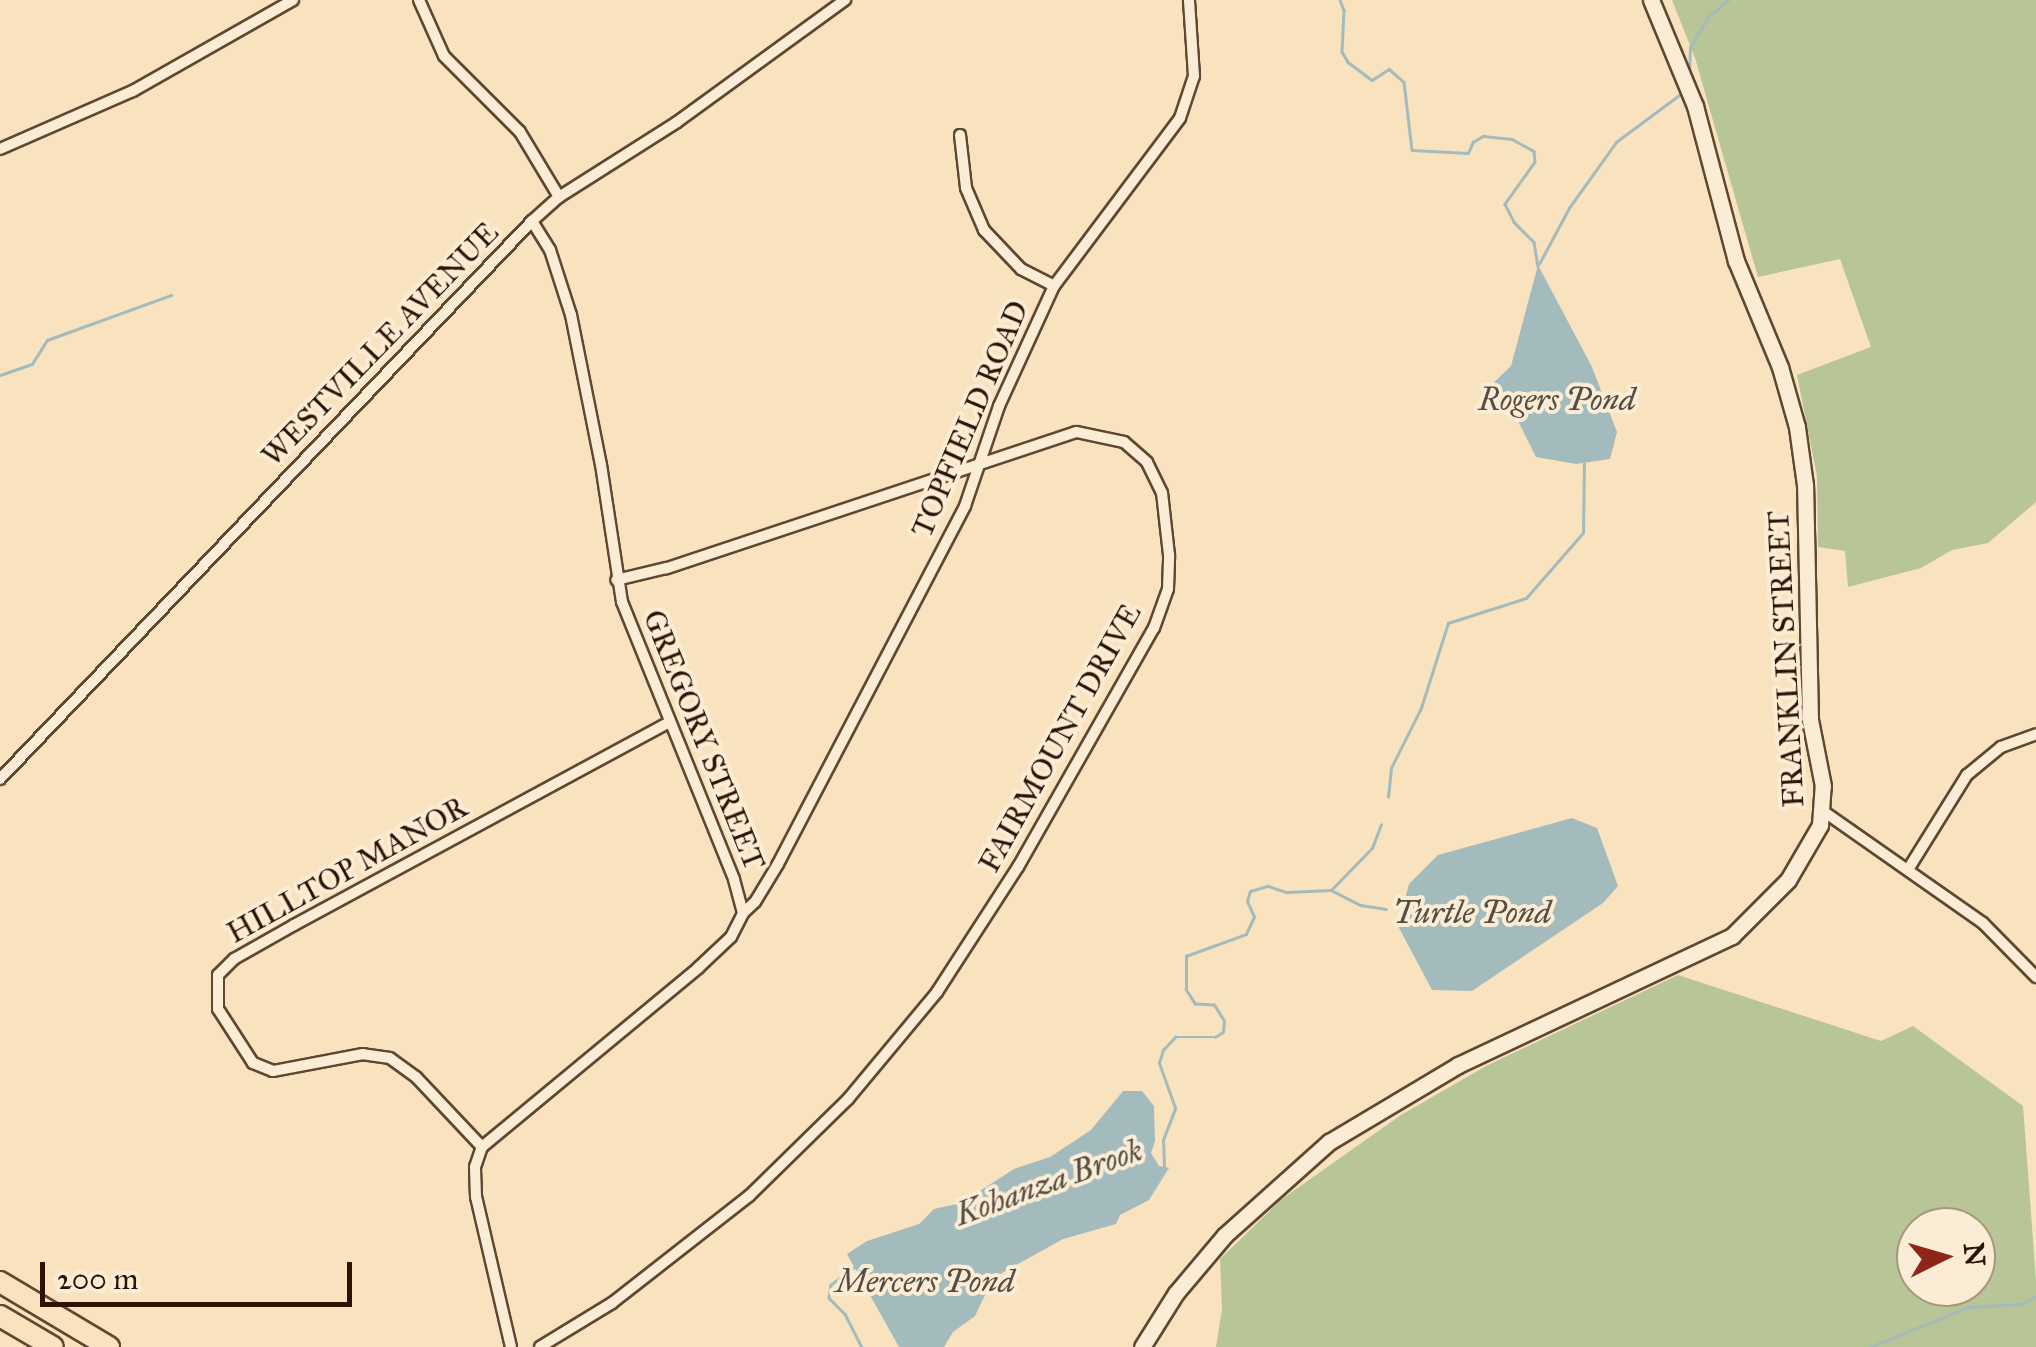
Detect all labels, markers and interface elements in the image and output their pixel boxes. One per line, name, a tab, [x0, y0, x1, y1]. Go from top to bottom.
street label: WESTVILLE AVENUE	[254, 215, 506, 473]
street label: TOPFIELD ROAD	[904, 295, 1036, 543]
water label: Rogers Pond	[1478, 381, 1636, 419]
street label: FRANKLIN STREET	[1760, 510, 1812, 808]
street label: FAIRMOUNT DRIVE	[971, 598, 1149, 878]
street label: GREGORY STREET	[635, 605, 773, 875]
street label: HILLTOP MANOR	[221, 789, 473, 951]
water label: Turtle Pond	[1393, 894, 1551, 932]
water label: Kohanza Brook	[950, 1131, 1148, 1235]
north arrow	[1896, 1207, 1996, 1307]
text: N	[1956, 1241, 1993, 1268]
scale bar	[45, 1242, 358, 1304]
text: 200 m	[57, 1261, 138, 1297]
water label: Mercers Pond	[835, 1263, 1015, 1301]

